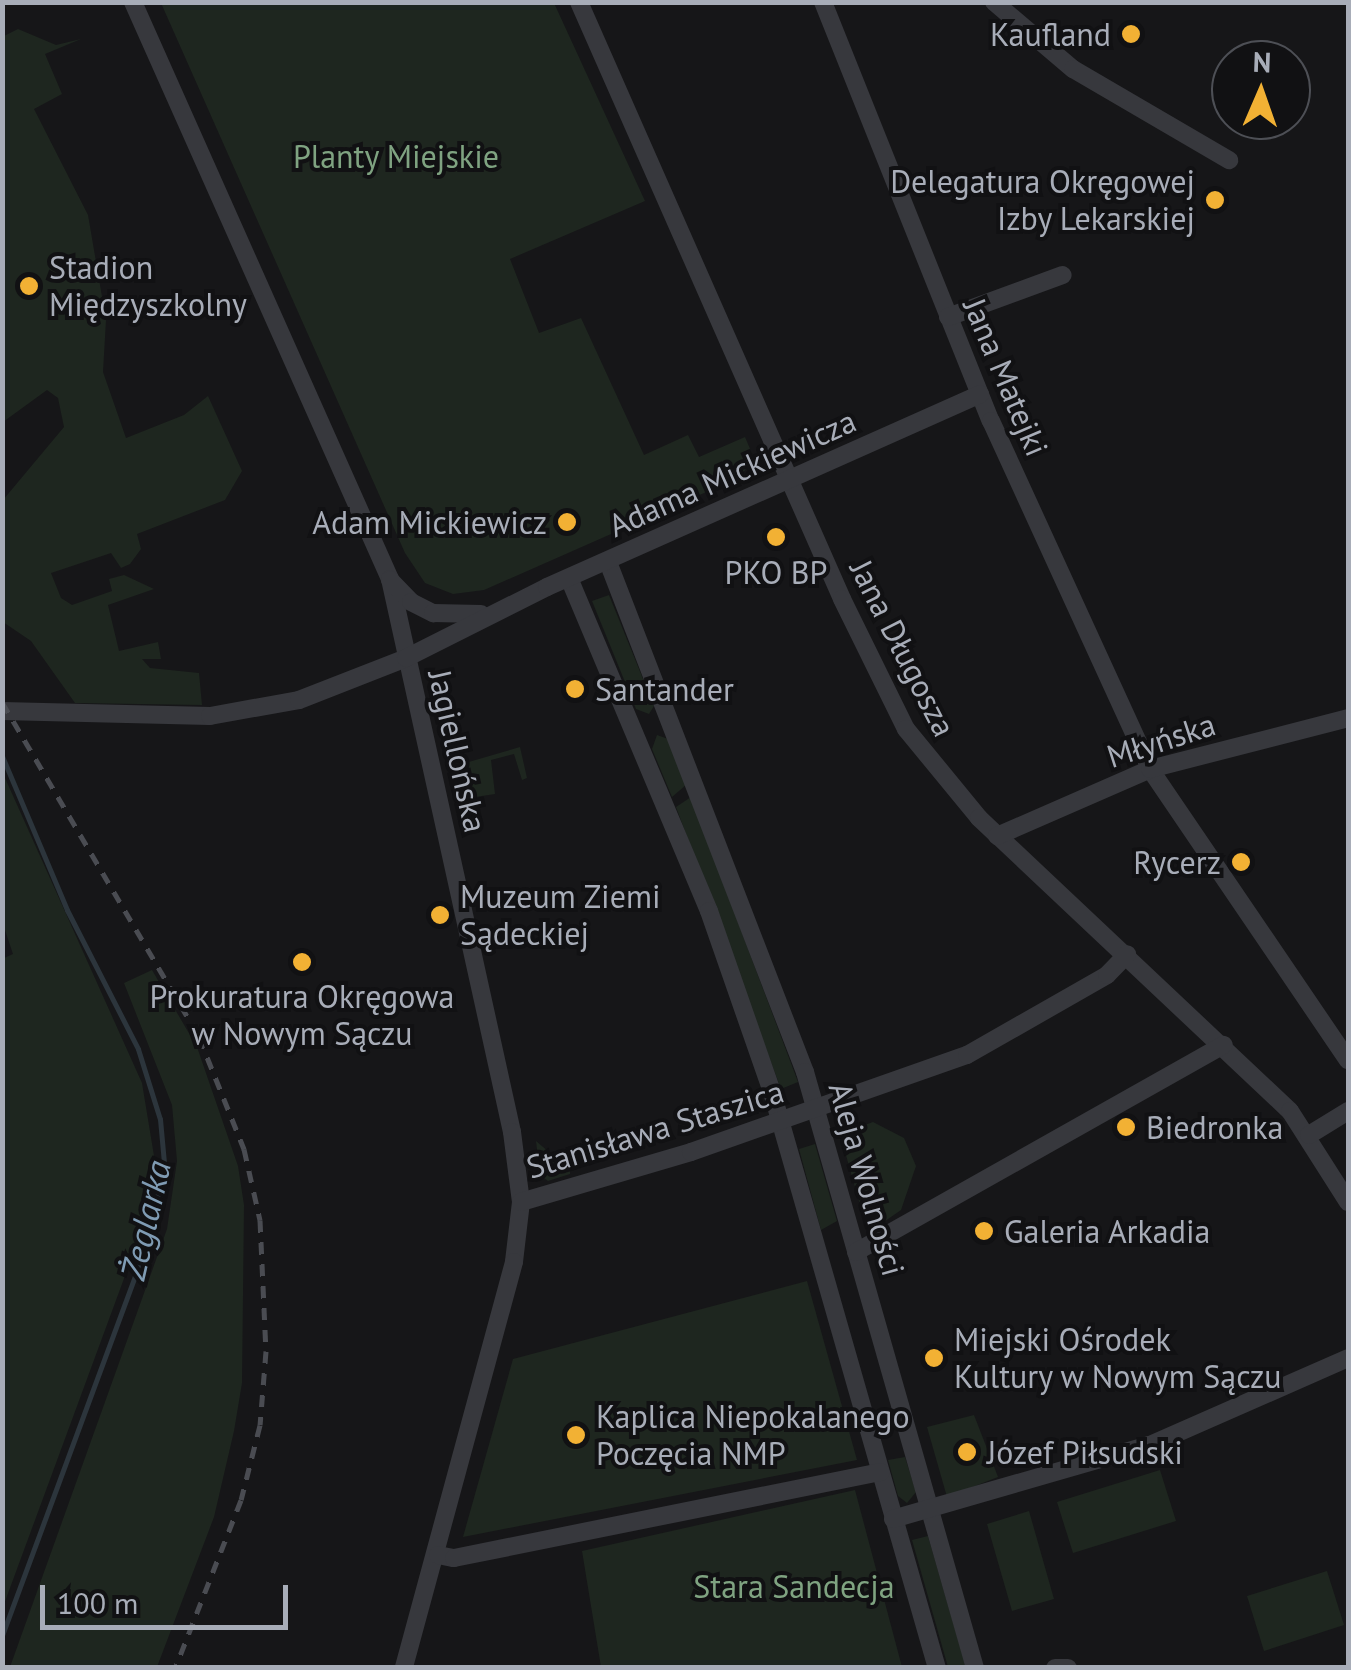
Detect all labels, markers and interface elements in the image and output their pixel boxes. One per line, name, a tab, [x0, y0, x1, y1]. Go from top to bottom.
place label: Kaufland	[990, 15, 1111, 53]
marker: Kaufland	[1120, 23, 1142, 45]
north arrow	[1211, 40, 1311, 140]
text: N	[1252, 43, 1272, 80]
park label: Planty Miejskie	[292, 137, 500, 175]
place label: Delegatura Okręgowej Izby Lekarskiej	[890, 163, 1195, 238]
marker: Delegatura Okręgowej Izby Lekarskiej	[1204, 189, 1226, 211]
place label: Stadion Międzyszkolny	[49, 249, 247, 324]
marker: Stadion Międzyszkolny	[18, 275, 40, 297]
street label: Jana Matejki	[956, 292, 1056, 462]
street label: Adama Mickiewicza	[602, 401, 862, 545]
place label: Adam Mickiewicz	[312, 503, 547, 541]
marker: Adam Mickiewicz	[556, 511, 578, 533]
marker: PKO BP	[765, 526, 787, 548]
place label: PKO BP	[725, 553, 827, 591]
street label: Jana Długosza	[842, 553, 964, 743]
street label: Jagiellońska	[421, 666, 495, 836]
place label: Santander	[595, 670, 734, 708]
marker: Santander	[564, 678, 586, 700]
street label: Młyńska	[1102, 704, 1220, 776]
place label: Rycerz	[1133, 843, 1221, 881]
marker: Rycerz	[1230, 851, 1252, 873]
place label: Muzeum Ziemi Sądeckiej	[460, 878, 661, 953]
marker: Muzeum Ziemi Sądeckiej	[429, 904, 451, 926]
marker: Prokuratura Okręgowa w Nowym Sączu	[291, 951, 313, 973]
place label: Prokuratura Okręgowa w Nowym Sączu	[150, 978, 454, 1053]
street label: Stanisława Staszica	[522, 1072, 788, 1186]
street label: Aleja Wolności	[821, 1078, 913, 1280]
place label: Biedronka	[1146, 1108, 1283, 1146]
marker: Biedronka	[1115, 1116, 1137, 1138]
water label: Żeglarka	[111, 1156, 179, 1284]
place label: Galeria Arkadia	[1004, 1212, 1211, 1250]
marker: Galeria Arkadia	[973, 1220, 995, 1242]
place label: Miejski Ośrodek Kultury w Nowym Sączu	[954, 1321, 1284, 1396]
marker: Miejski Ośrodek Kultury w Nowym Sączu	[923, 1347, 945, 1369]
place label: Kaplica Niepokalanego Poczęcia NMP	[596, 1398, 910, 1473]
marker: Kaplica Niepokalanego Poczęcia NMP	[565, 1424, 587, 1446]
place label: Józef Piłsudski	[987, 1433, 1183, 1471]
marker: Józef Piłsudski	[956, 1441, 978, 1463]
scale bar	[45, 1565, 292, 1627]
park label: Stara Sandecja	[693, 1567, 895, 1605]
text: 100 m	[57, 1583, 138, 1622]

